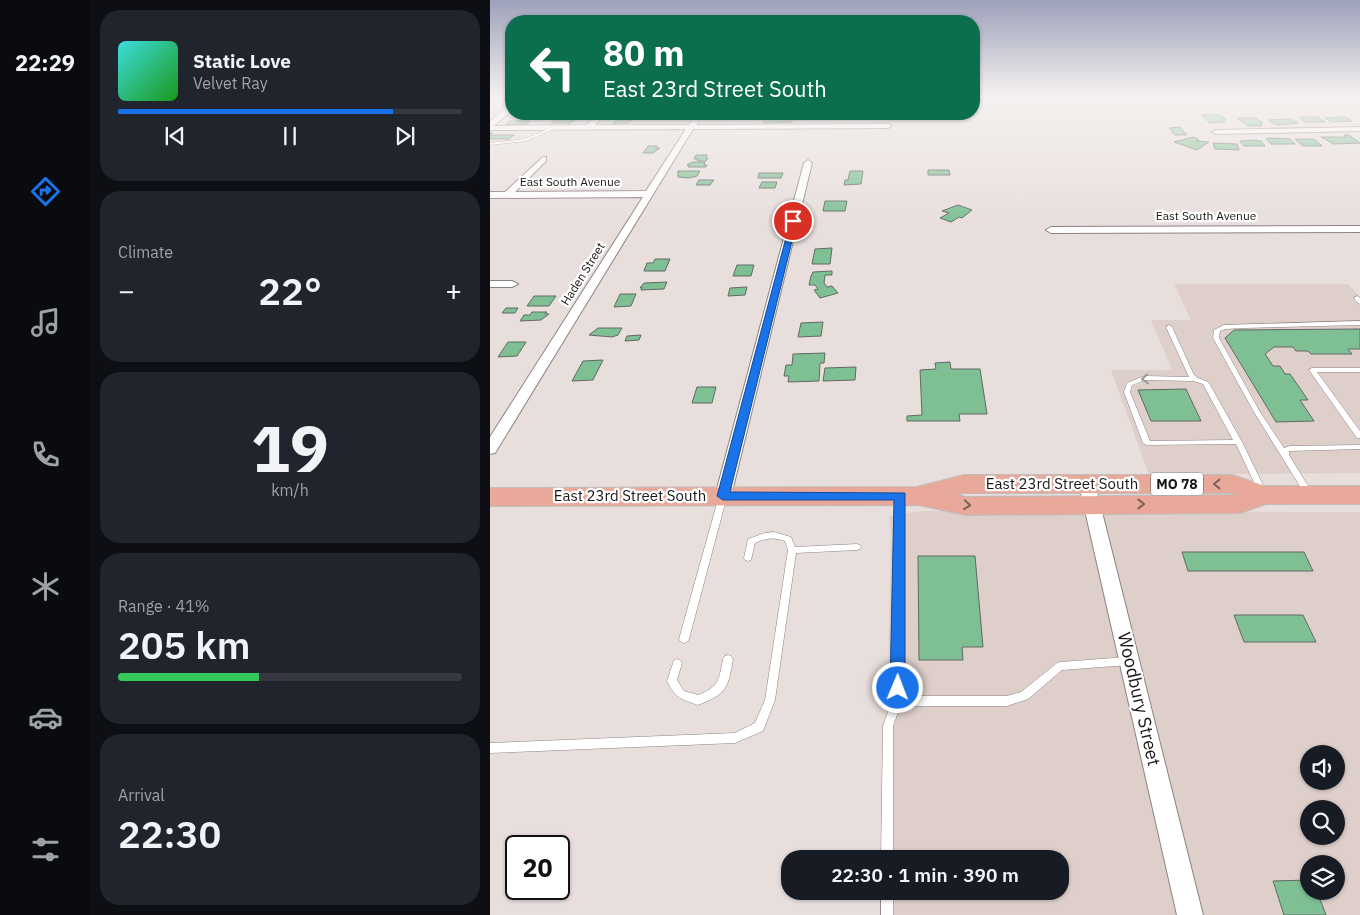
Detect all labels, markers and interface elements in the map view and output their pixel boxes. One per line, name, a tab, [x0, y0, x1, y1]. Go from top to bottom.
text: 80 m	[603, 30, 685, 76]
icon: left	[520, 35, 585, 100]
text: 22:29	[15, 48, 75, 77]
text: Static Love	[193, 49, 291, 73]
text: Velvet Ray	[193, 73, 268, 93]
text: East 23rd Street South	[603, 74, 827, 103]
icon: previous	[161, 122, 189, 150]
icon: pause	[276, 122, 304, 150]
icon: next	[391, 122, 419, 150]
icon: directions	[28, 174, 63, 209]
street label: East South Avenue	[520, 174, 621, 189]
pin	[772, 200, 814, 242]
icon: arrive	[779, 207, 807, 235]
street label: East South Avenue	[1156, 208, 1257, 223]
street label: Haden Street	[557, 240, 608, 308]
text: Climate	[118, 242, 173, 262]
text: 22°	[258, 266, 322, 315]
text: −	[118, 272, 135, 309]
text: +	[445, 272, 462, 309]
icon: music	[28, 305, 63, 340]
one-way arrow	[1141, 373, 1149, 384]
text: 19	[251, 405, 329, 490]
icon: phone	[28, 437, 63, 472]
road number: MO 78	[1151, 472, 1203, 496]
street label: East 23rd Street South	[986, 474, 1138, 493]
one-way arrow	[1213, 479, 1220, 489]
text: km/h	[271, 480, 309, 500]
street label: East 23rd Street South	[554, 486, 706, 505]
one-way arrow	[963, 499, 971, 510]
one-way arrow	[1138, 499, 1146, 509]
icon: climate	[28, 569, 63, 604]
text: Range · 41%	[118, 596, 210, 616]
text: 205 km	[118, 620, 250, 669]
street label: Woodbury Street	[1113, 630, 1166, 768]
position arrow	[871, 661, 923, 713]
icon: car	[28, 700, 63, 735]
map controls	[1300, 745, 1345, 900]
button: sound	[1300, 745, 1345, 790]
text: Arrival	[118, 785, 165, 805]
button: search	[1300, 800, 1345, 845]
text: 22:30	[118, 809, 221, 858]
icon: filters	[28, 832, 63, 867]
speed limit sign: 20	[505, 835, 570, 900]
button: layers	[1300, 855, 1345, 900]
text: 22:30 · 1 min · 390 m	[831, 863, 1019, 887]

